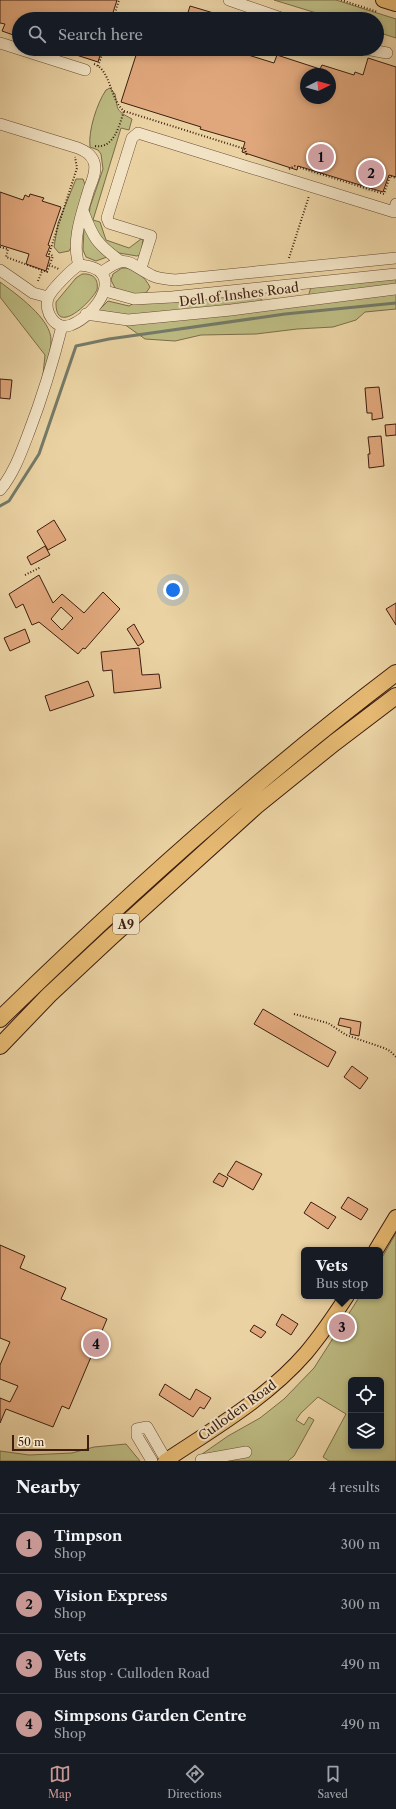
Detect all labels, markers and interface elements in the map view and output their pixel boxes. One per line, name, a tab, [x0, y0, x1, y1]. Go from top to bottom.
search box	[12, 12, 384, 56]
icon: search	[26, 23, 48, 45]
text: Search here	[58, 25, 143, 44]
north arrow	[300, 68, 336, 104]
pin: 1	[308, 142, 334, 172]
pin: 2	[358, 158, 384, 188]
street label: Dell of Inshes Road	[178, 279, 300, 309]
your location	[163, 580, 183, 600]
road number: A9	[113, 914, 139, 934]
popup	[301, 1247, 383, 1299]
text: Vets	[316, 1256, 348, 1275]
text: Bus stop	[316, 1275, 368, 1291]
pin: 3	[329, 1312, 355, 1342]
pin: 4	[83, 1329, 109, 1359]
street label: Culloden Road	[195, 1376, 279, 1444]
map controls	[348, 1377, 384, 1449]
button: locate	[348, 1377, 384, 1413]
button: layers	[348, 1413, 384, 1449]
scale bar	[12, 1433, 89, 1452]
text: 50 m	[18, 1435, 44, 1449]
text: Nearby	[16, 1477, 80, 1497]
text: 4 results	[329, 1479, 380, 1495]
text: Timpson	[54, 1526, 122, 1545]
text: 1	[26, 1536, 32, 1552]
text: 300 m	[341, 1536, 380, 1552]
text: Shop	[54, 1545, 86, 1561]
text: Vision Express	[54, 1586, 167, 1605]
text: 2	[25, 1596, 33, 1612]
text: 300 m	[341, 1596, 380, 1612]
text: Shop	[54, 1605, 86, 1621]
text: Vets	[54, 1646, 86, 1665]
text: 3	[25, 1656, 33, 1672]
text: 490 m	[341, 1656, 380, 1672]
text: Bus stop · Culloden Road	[54, 1665, 210, 1681]
text: Simpsons Garden Centre	[54, 1706, 246, 1725]
text: 4	[25, 1716, 33, 1732]
text: 490 m	[341, 1716, 380, 1732]
text: Shop	[54, 1725, 86, 1741]
tab: Map	[48, 1763, 72, 1801]
tab: Directions	[167, 1763, 222, 1801]
tab: Saved	[318, 1763, 348, 1801]

